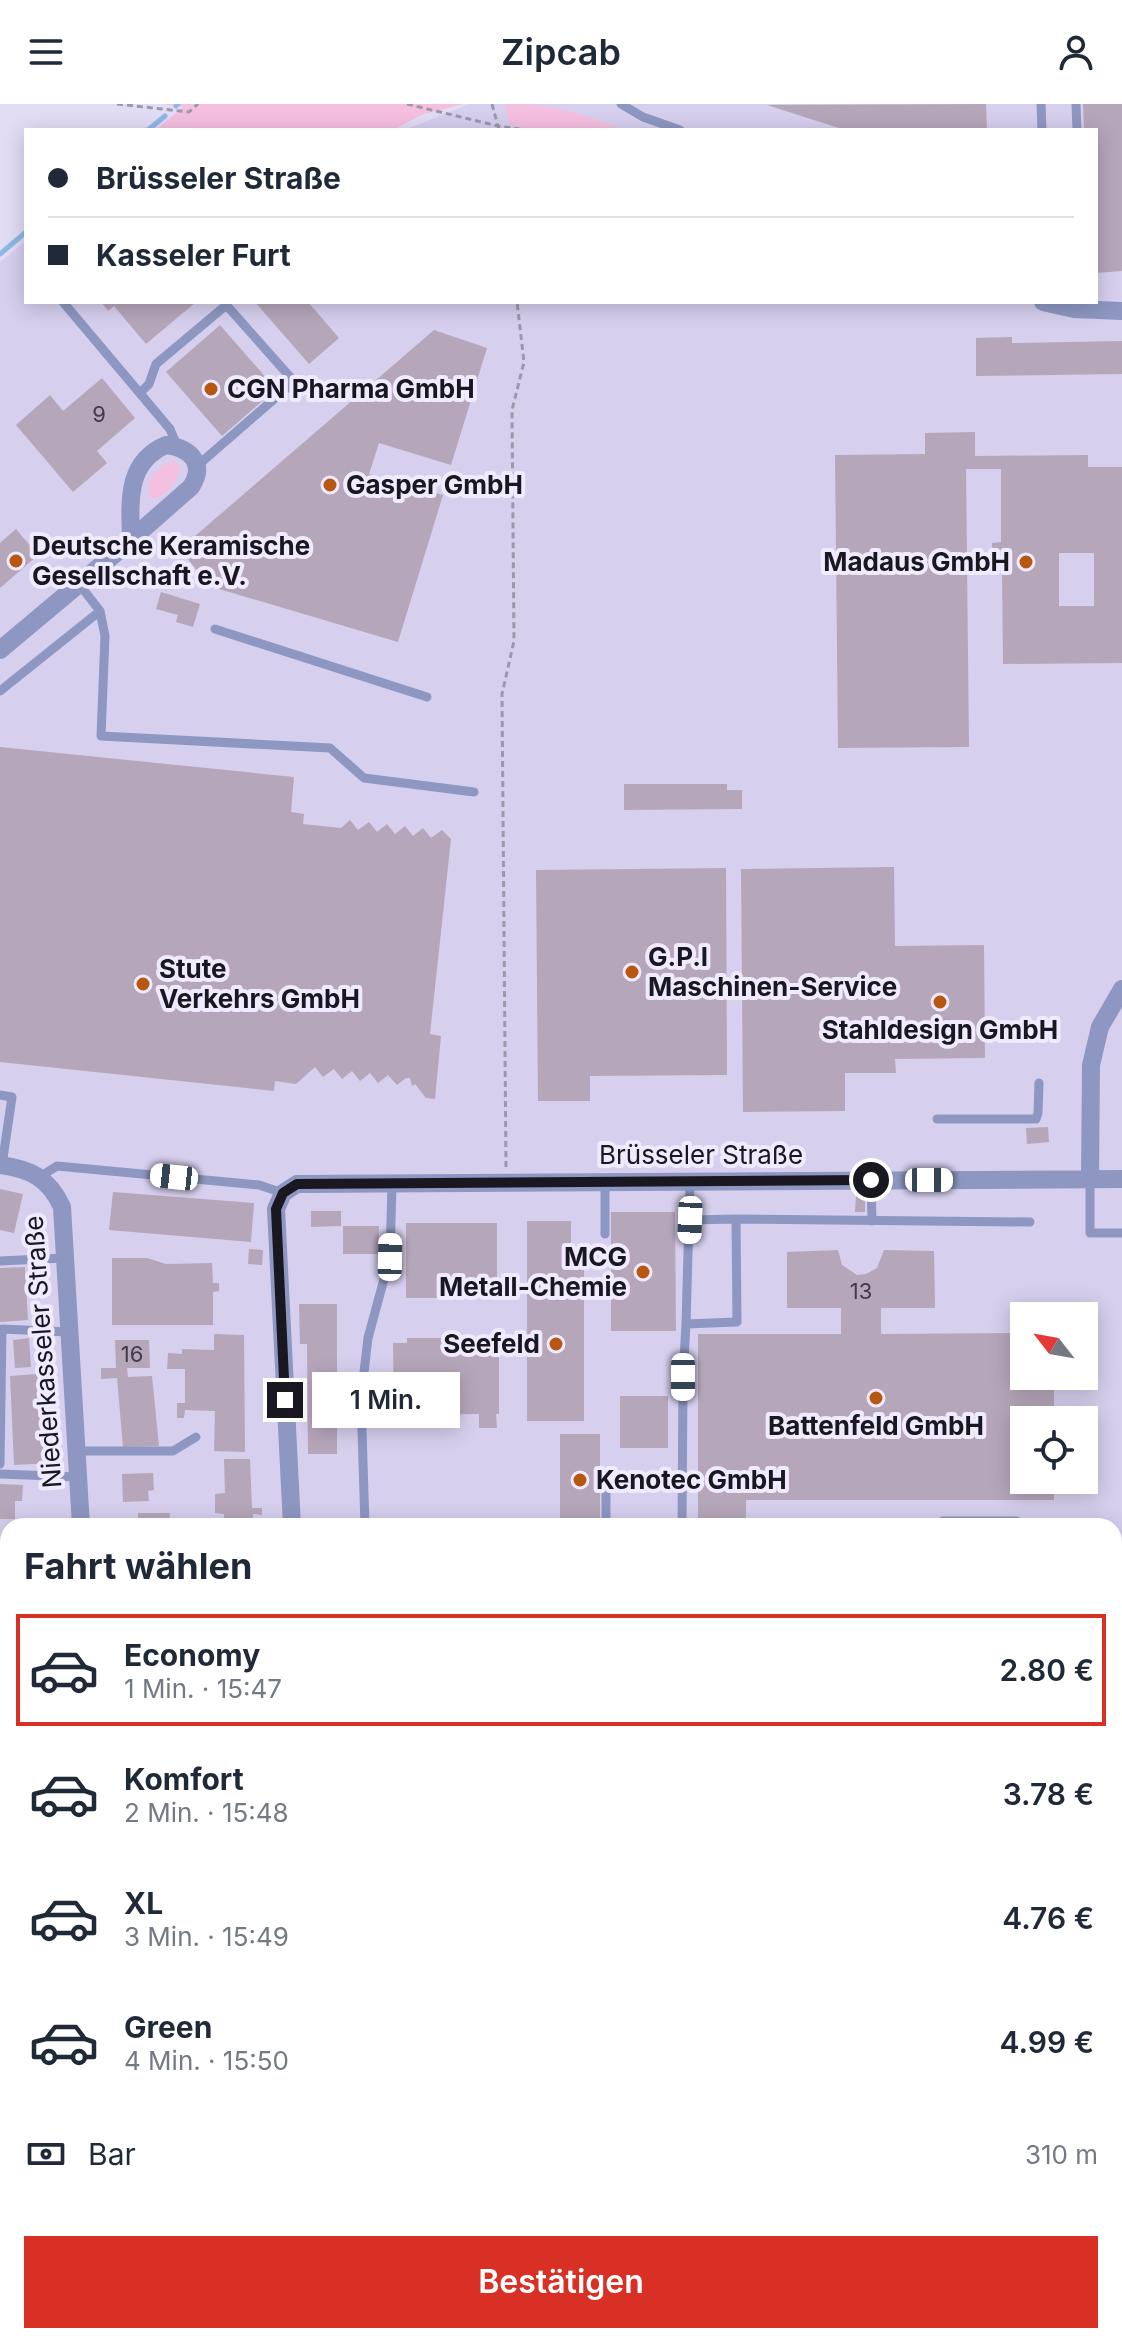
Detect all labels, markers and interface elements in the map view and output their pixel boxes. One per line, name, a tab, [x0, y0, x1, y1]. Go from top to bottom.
icon: menu	[24, 30, 68, 74]
text: Zipcab	[501, 30, 621, 74]
icon: person	[1054, 30, 1098, 74]
text: Brüsseler Straße	[96, 160, 341, 196]
text: Kasseler Furt	[96, 237, 291, 273]
place label: CGN Pharma GmbH	[227, 373, 475, 404]
marker: CGN Pharma GmbH	[202, 380, 220, 398]
house number: 9	[92, 401, 106, 427]
place label: Gasper GmbH	[346, 469, 523, 500]
marker: Gasper GmbH	[321, 476, 339, 494]
place label: Deutsche Keramische Gesellschaft e.V.	[32, 530, 310, 591]
place label: Madaus GmbH	[823, 546, 1010, 577]
marker: Deutsche Keramische Gesellschaft e.V.	[7, 552, 25, 570]
marker: Madaus GmbH	[1017, 553, 1035, 571]
place label: G.P.I Maschinen-Service	[648, 941, 897, 1002]
place label: Stute Verkehrs GmbH	[159, 953, 360, 1014]
marker: G.P.I Maschinen-Service	[623, 963, 641, 981]
marker: Stute Verkehrs GmbH	[134, 975, 152, 993]
marker: Stahldesign GmbH	[931, 993, 949, 1011]
place label: Stahldesign GmbH	[822, 1014, 1058, 1045]
street label: Brüsseler Straße	[599, 1139, 803, 1170]
route start	[853, 1162, 889, 1198]
car	[149, 1163, 199, 1191]
car	[905, 1168, 953, 1192]
car	[677, 1196, 703, 1244]
street label: Niederkasseler Straße	[18, 1215, 67, 1489]
car	[378, 1233, 402, 1281]
place label: MCG Metall-Chemie	[439, 1241, 627, 1302]
marker: MCG Metall-Chemie	[634, 1263, 652, 1281]
house number: 13	[850, 1278, 872, 1304]
north arrow	[1010, 1302, 1098, 1390]
map controls	[1010, 1302, 1098, 1494]
place label: Seefeld	[443, 1328, 540, 1359]
marker: Seefeld	[547, 1335, 565, 1353]
house number: 16	[121, 1341, 143, 1367]
car	[671, 1353, 695, 1401]
callout: 1 Min.	[313, 1372, 461, 1428]
route end	[267, 1382, 303, 1418]
text: 1 Min.	[350, 1384, 422, 1415]
marker: Battenfeld GmbH	[867, 1389, 885, 1407]
button: locate	[1010, 1406, 1098, 1494]
place label: Battenfeld GmbH	[768, 1410, 984, 1441]
place label: Kenotec GmbH	[596, 1464, 787, 1495]
marker: Kenotec GmbH	[571, 1471, 589, 1489]
text: Fahrt wählen	[24, 1544, 252, 1588]
icon: car	[28, 1634, 100, 1706]
text: Economy	[124, 1637, 260, 1673]
text: 2.80 €	[1000, 1652, 1094, 1688]
text: 1 Min. · 15:47	[124, 1673, 282, 1704]
icon: car	[28, 1758, 100, 1830]
text: Komfort	[124, 1761, 244, 1797]
text: 3.78 €	[1003, 1776, 1094, 1812]
text: 2 Min. · 15:48	[124, 1797, 289, 1828]
icon: car	[28, 1882, 100, 1954]
text: XL	[124, 1885, 163, 1921]
text: 4.76 €	[1002, 1900, 1094, 1936]
text: 3 Min. · 15:49	[124, 1921, 289, 1952]
icon: car	[28, 2006, 100, 2078]
text: Green	[124, 2009, 212, 2045]
text: 4.99 €	[999, 2024, 1094, 2060]
text: 4 Min. · 15:50	[124, 2045, 289, 2076]
icon: cash	[24, 2132, 68, 2176]
text: Bar	[88, 2136, 136, 2172]
text: 310 m	[1025, 2139, 1098, 2170]
button: Bestätigen	[24, 2236, 1098, 2328]

